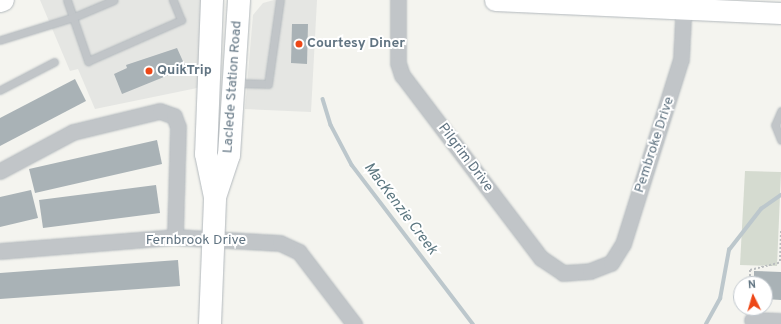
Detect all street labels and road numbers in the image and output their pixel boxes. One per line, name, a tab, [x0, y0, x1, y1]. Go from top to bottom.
street label: Laclede Station Road	[220, 20, 246, 154]
street label: Pembroke Drive	[632, 95, 678, 195]
street label: Pilgrim Drive	[434, 120, 496, 196]
street label: Fernbrook Drive	[146, 233, 246, 249]

